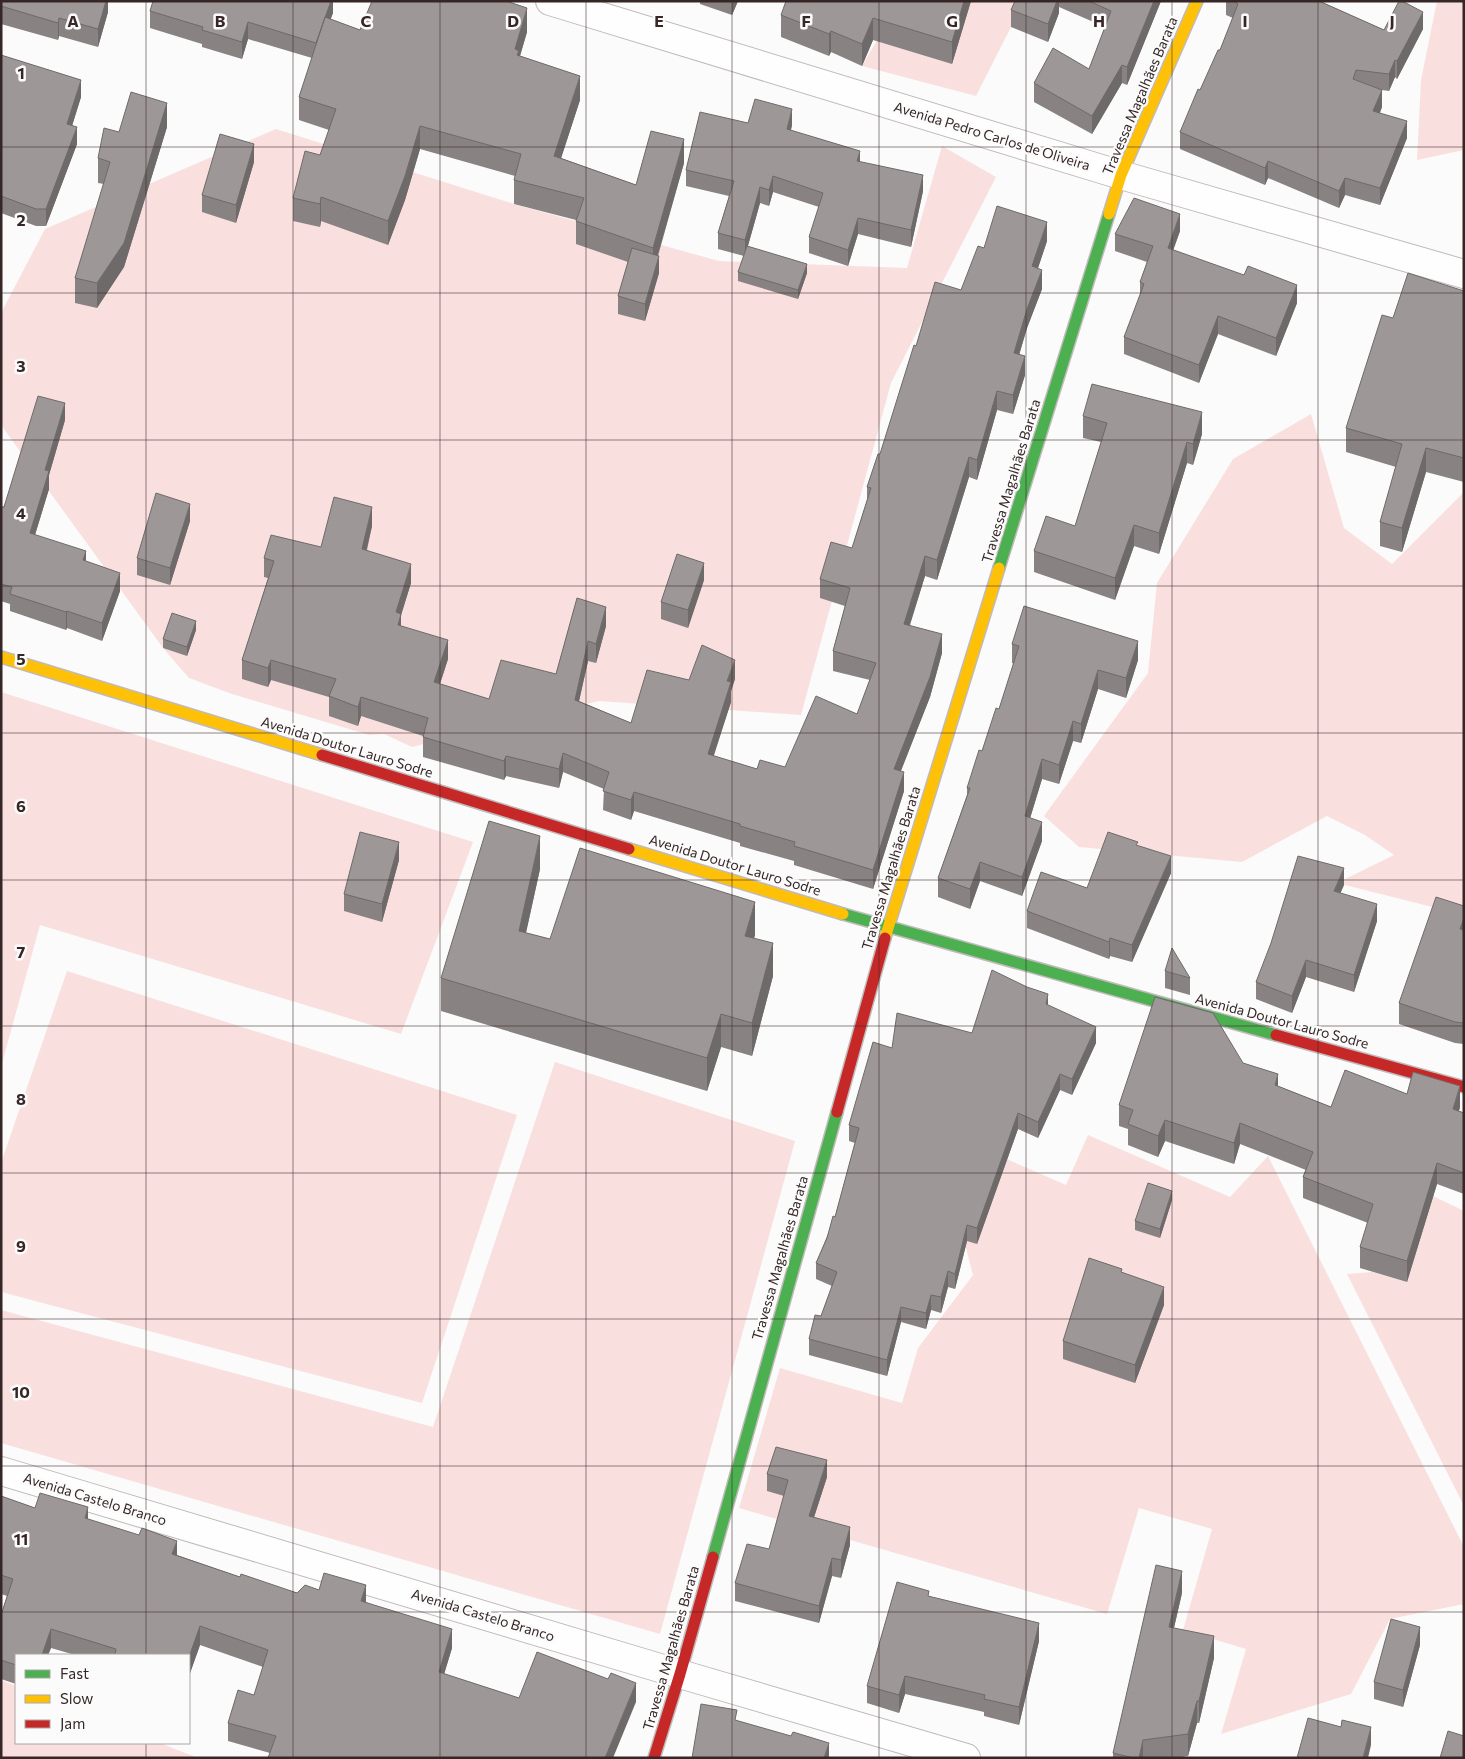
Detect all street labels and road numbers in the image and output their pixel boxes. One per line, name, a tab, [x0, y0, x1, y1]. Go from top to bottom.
street label: Travessa Magalhães Barata	[1098, 14, 1181, 178]
street label: Avenida Pedro Carlos de Oliveira	[892, 98, 1092, 174]
street label: Travessa Magalhães Barata	[977, 397, 1044, 565]
street label: Avenida Doutor Lauro Sodre	[259, 712, 435, 781]
street label: Travessa Magalhães Barata	[857, 784, 924, 952]
street label: Avenida Doutor Lauro Sodre	[647, 830, 823, 899]
street label: Avenida Doutor Lauro Sodre	[1194, 989, 1371, 1052]
street label: Travessa Magalhães Barata	[748, 1174, 811, 1342]
street label: Avenida Castelo Branco	[21, 1469, 169, 1528]
street label: Travessa Magalhães Barata	[639, 1564, 702, 1732]
street label: Avenida Castelo Branco	[409, 1585, 557, 1644]

